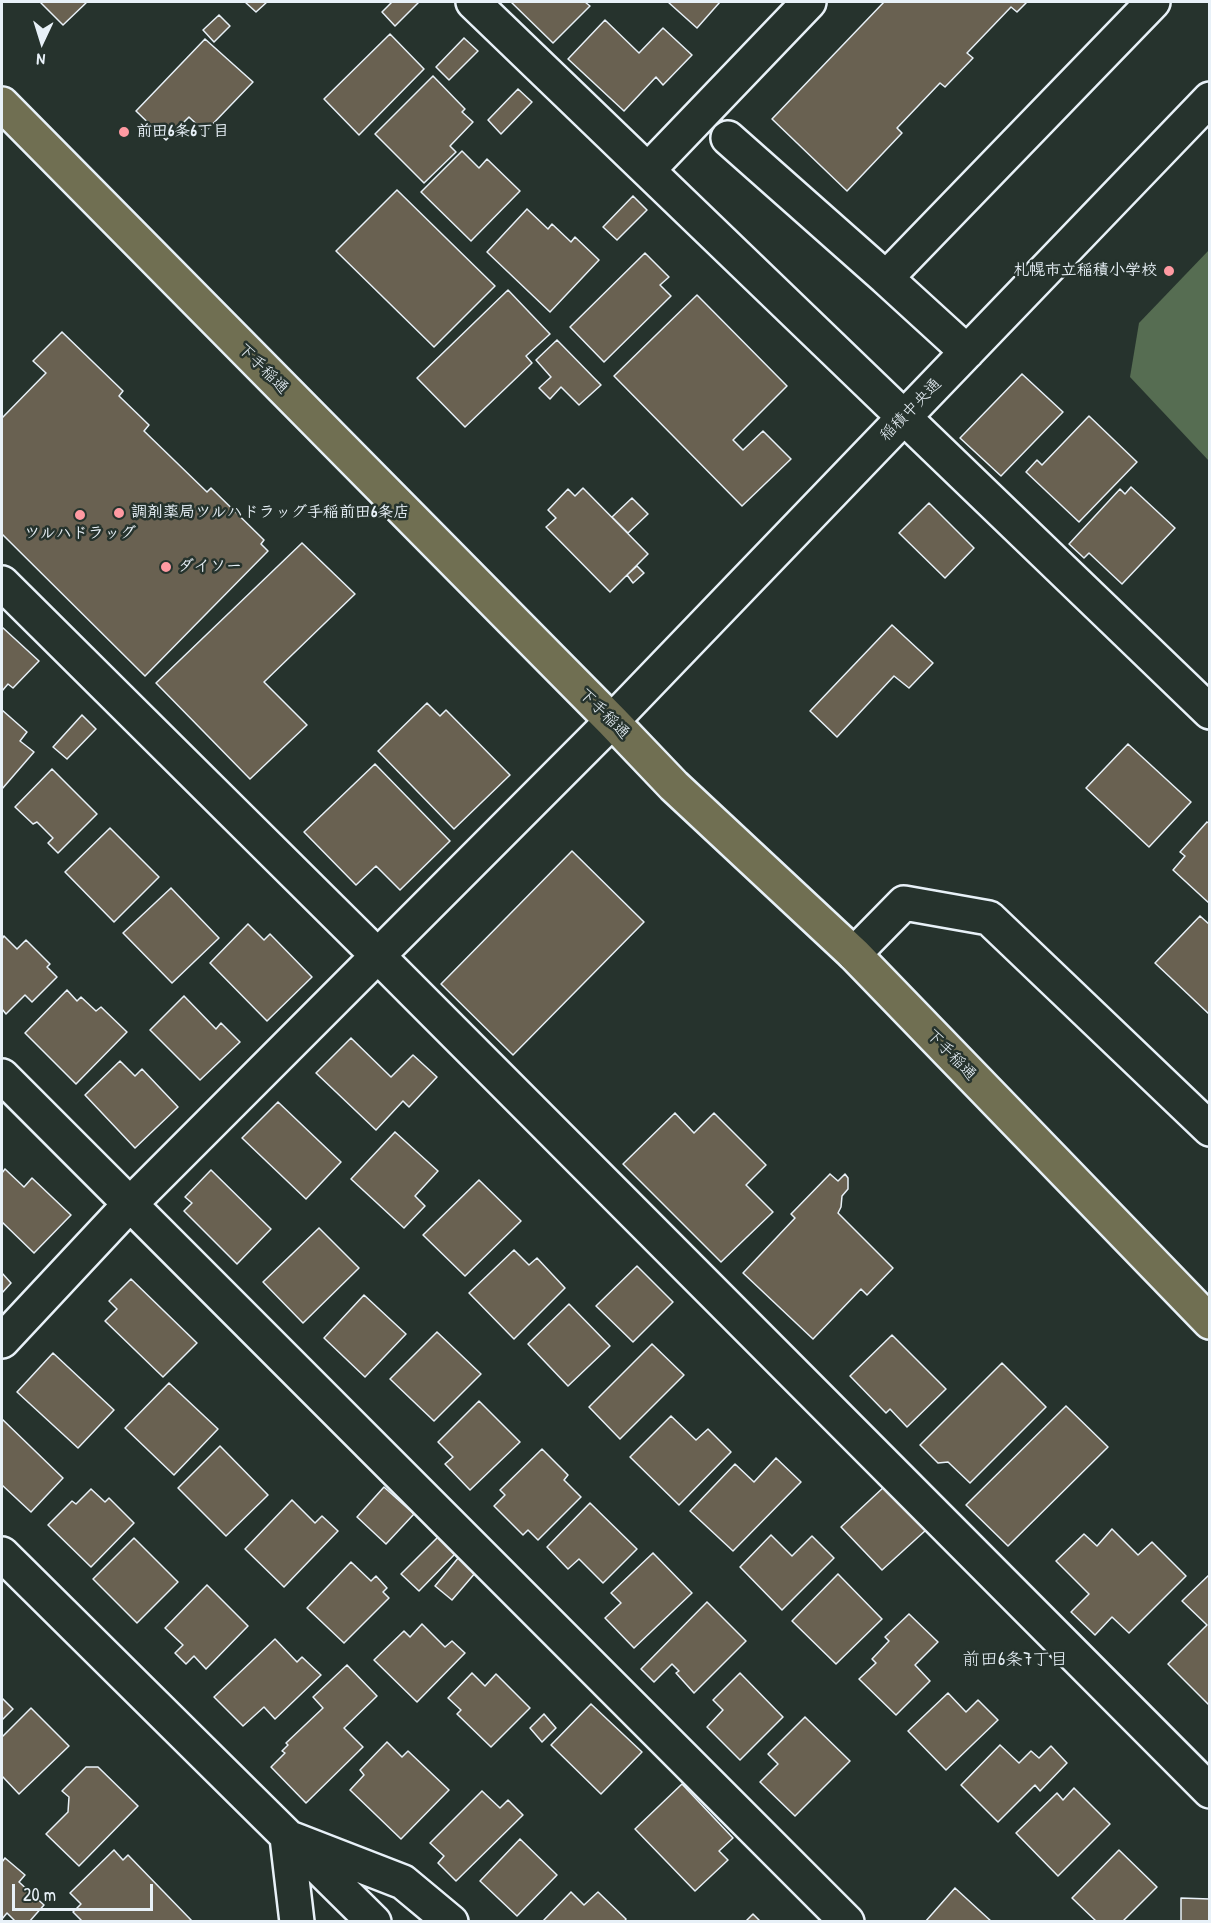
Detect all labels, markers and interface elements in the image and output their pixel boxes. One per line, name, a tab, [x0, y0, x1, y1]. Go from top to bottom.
north arrow	[12, 12, 72, 72]
text: N	[36, 49, 46, 71]
place label: 前田6条6丁目	[136, 122, 229, 142]
marker: 前田6条6丁目	[117, 125, 131, 139]
place label: 札幌市立稲積小学校	[1013, 261, 1157, 281]
marker: 札幌市立稲積小学校	[1162, 264, 1176, 278]
street label: 下手稲通	[234, 340, 292, 398]
street label: 稲積中央通	[876, 375, 946, 445]
place label: 調剤薬局ツルハドラッグ手稲前田6条店	[131, 503, 409, 523]
marker: 調剤薬局ツルハドラッグ手稲前田6条店	[112, 506, 126, 520]
marker: ツルハドラッグ	[73, 508, 87, 522]
place label: ツルハドラッグ	[24, 524, 136, 544]
place label: ダイソー	[178, 557, 242, 577]
marker: ダイソー	[159, 560, 173, 574]
street label: 下手稲通	[575, 685, 633, 743]
street label: 下手稲通	[922, 1025, 980, 1085]
district label: 前田6条7丁目	[962, 1649, 1068, 1671]
scale bar	[15, 1872, 156, 1910]
text: 20 m	[23, 1882, 56, 1907]

